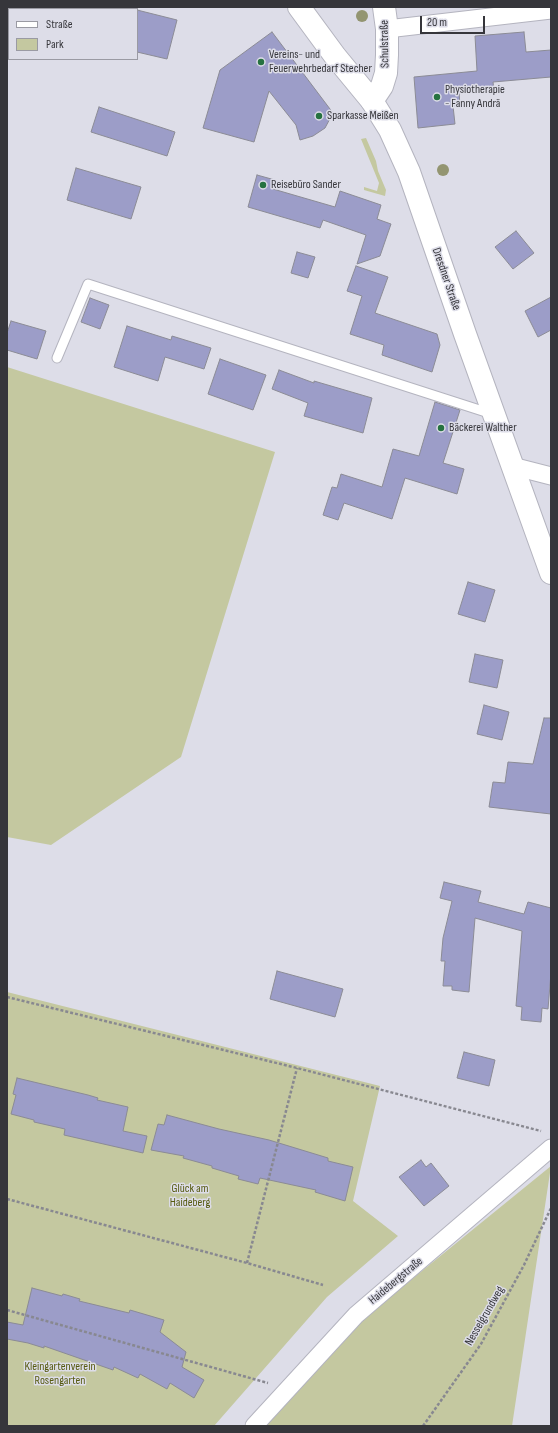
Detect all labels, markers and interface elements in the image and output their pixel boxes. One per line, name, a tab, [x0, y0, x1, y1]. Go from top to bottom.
legend	[8, 8, 138, 60]
scale bar	[422, 8, 487, 34]
text: 20 m	[427, 15, 447, 30]
text: Straße	[46, 17, 73, 32]
street label: Schulstraße	[377, 20, 393, 68]
text: Park	[46, 37, 64, 52]
place label: Vereins- und Feuerwehrbedarf Stecher	[269, 48, 372, 76]
marker: Vereins- und Feuerwehrbedarf Stecher	[256, 57, 266, 67]
place label: Physiotherapie - Fanny Andrä	[445, 83, 505, 111]
marker: Physiotherapie - Fanny Andrä	[432, 92, 442, 102]
place label: Sparkasse Meißen	[327, 109, 399, 123]
marker: Sparkasse Meißen	[314, 111, 324, 121]
place label: Reisebüro Sander	[271, 178, 341, 192]
marker: Reisebüro Sander	[258, 180, 268, 190]
street label: Dresdner Straße	[429, 246, 463, 312]
place label: Bäckerei Walther	[449, 421, 517, 435]
marker: Bäckerei Walther	[436, 423, 446, 433]
park label: Glück am Haideberg	[170, 1182, 210, 1210]
street label: Haidebergstraße	[366, 1254, 426, 1308]
street label: Nesselgrundweg	[462, 1284, 508, 1348]
park label: Kleingartenverein Rosengarten	[24, 1360, 96, 1388]

